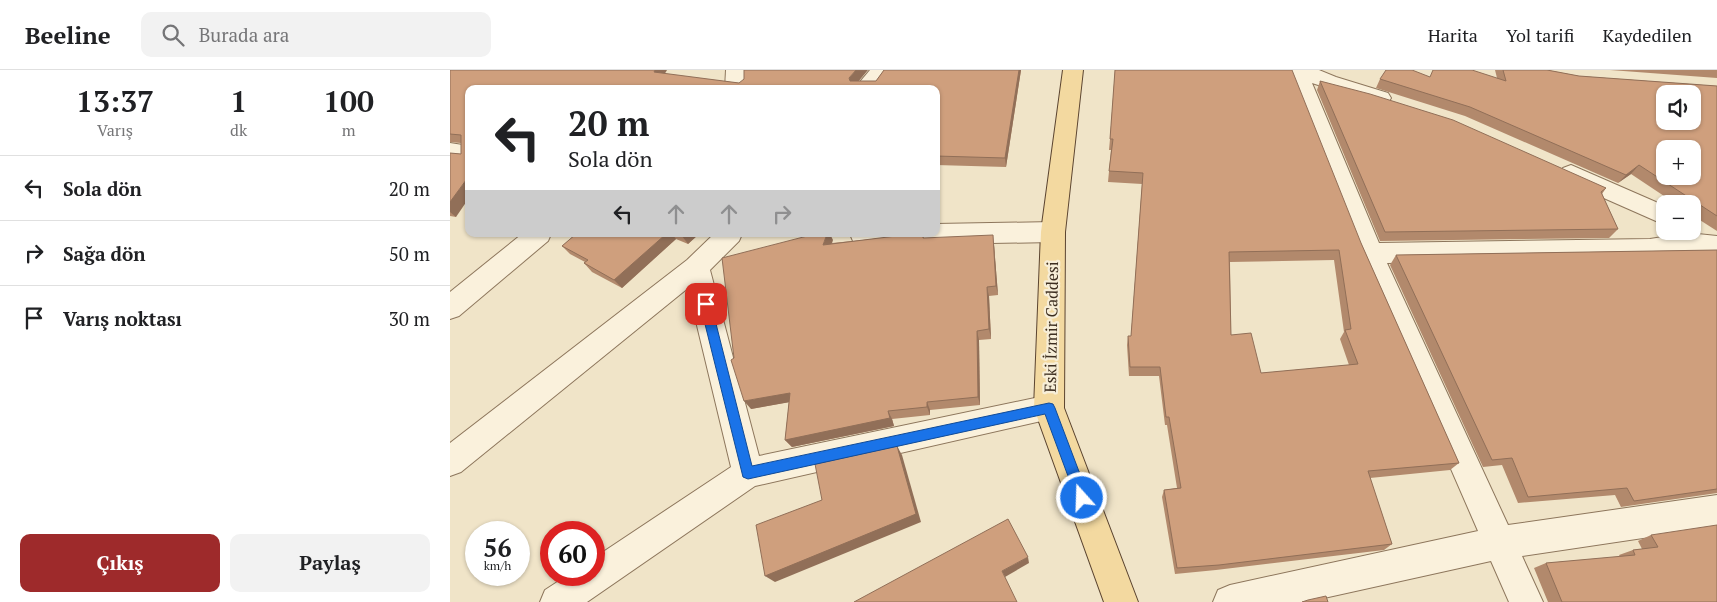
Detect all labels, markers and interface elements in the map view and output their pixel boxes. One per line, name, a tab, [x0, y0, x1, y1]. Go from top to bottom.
search box	[141, 12, 491, 57]
text: Beeline	[25, 19, 111, 51]
icon: search	[159, 21, 187, 49]
text: Burada ara	[199, 22, 289, 47]
text: Harita	[1428, 23, 1478, 47]
text: Yol tarifi	[1506, 23, 1575, 47]
text: Kaydedilen	[1603, 23, 1692, 47]
text: 13:37	[76, 81, 154, 121]
text: 1	[230, 81, 247, 121]
text: 100	[323, 81, 374, 121]
map controls	[1656, 85, 1701, 240]
button: sound	[1656, 85, 1701, 130]
text: 20 m	[568, 100, 649, 146]
icon: left	[485, 105, 550, 170]
text: Varış	[97, 119, 133, 141]
text: dk	[230, 119, 247, 141]
text: m	[342, 119, 355, 141]
button: +	[1656, 140, 1701, 185]
text: Sola dön	[568, 144, 652, 173]
icon: left	[20, 174, 48, 202]
text: Sola dön	[63, 176, 142, 201]
text: 20 m	[389, 176, 430, 201]
button: −	[1656, 195, 1701, 240]
icon: left	[609, 200, 637, 228]
icon: ahead	[662, 200, 690, 228]
icon: ahead	[715, 200, 743, 228]
icon: right	[768, 200, 796, 228]
icon: right	[20, 239, 48, 267]
text: Sağa dön	[63, 241, 146, 266]
text: 50 m	[389, 241, 430, 266]
street label: Eski İzmir Caddesi	[1039, 261, 1063, 393]
pin	[685, 283, 727, 325]
icon: arrive	[692, 290, 720, 318]
icon: arrive	[20, 304, 48, 332]
text: Varış noktası	[63, 306, 182, 331]
text: 30 m	[389, 306, 430, 331]
position arrow	[1055, 471, 1107, 523]
speed limit sign: 60	[540, 521, 605, 586]
text: 56	[483, 531, 512, 564]
button: Çıkış	[20, 534, 220, 592]
button: Paylaş	[230, 534, 430, 592]
text: km/h	[484, 558, 511, 573]

